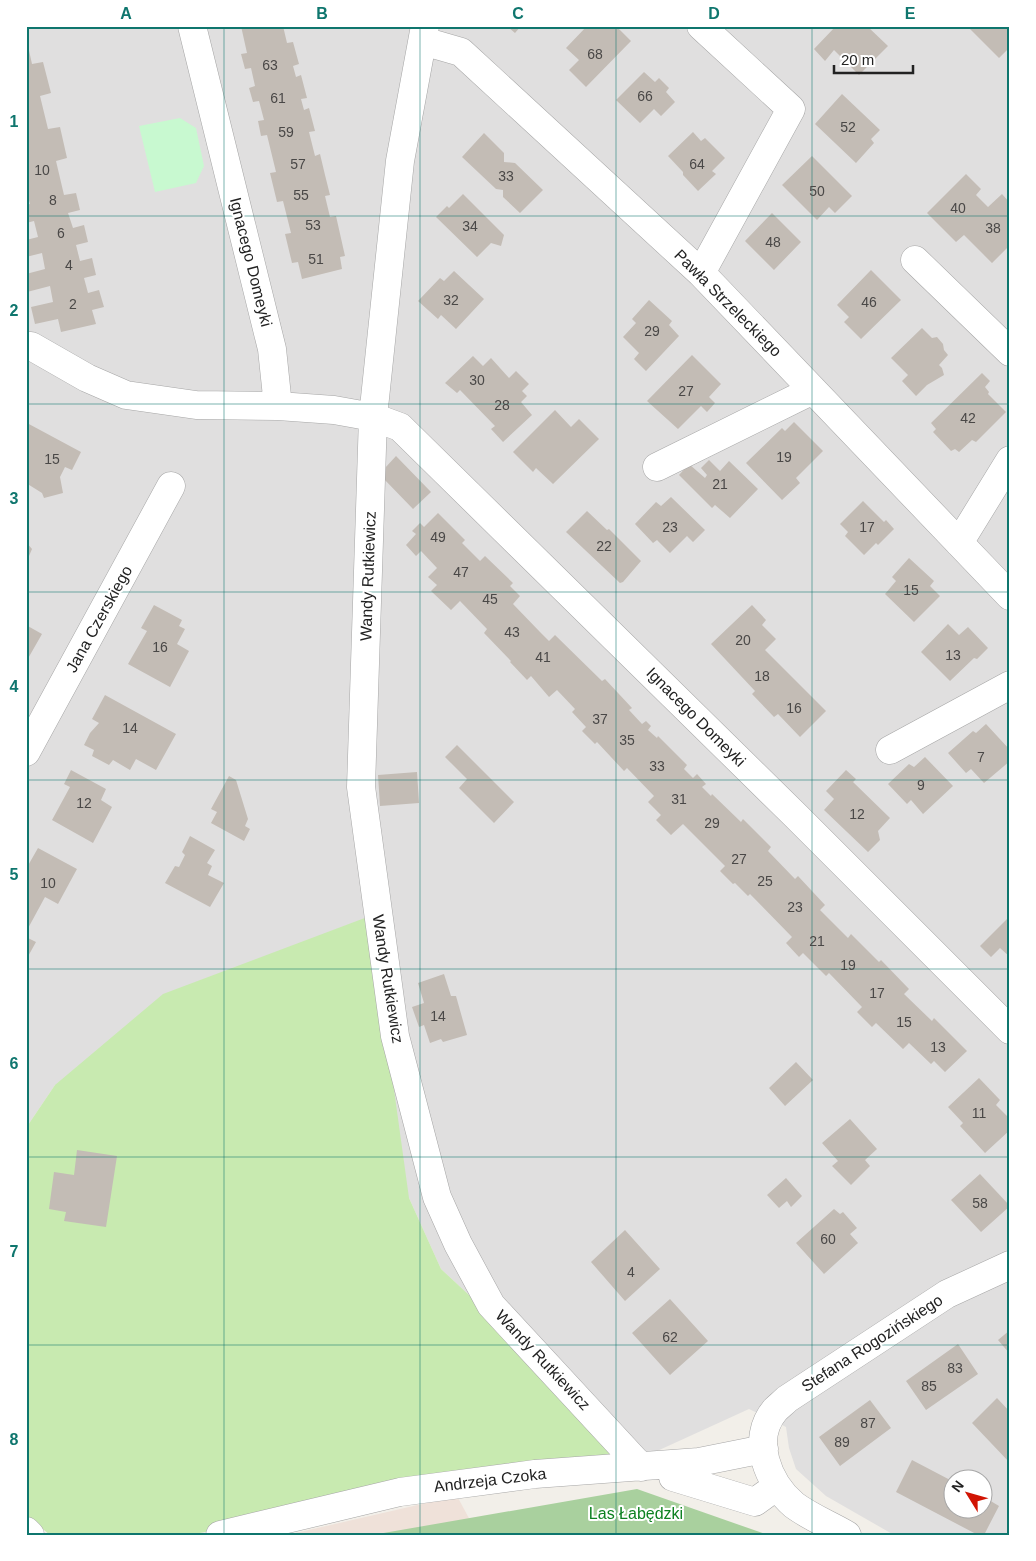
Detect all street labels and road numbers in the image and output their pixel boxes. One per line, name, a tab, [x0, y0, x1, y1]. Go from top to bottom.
street label: Ignacego Domeyki	[227, 196, 275, 328]
street label: Pawła Strzeleckiego	[671, 246, 785, 360]
street label: Wandy Rutkiewicz	[357, 511, 379, 641]
street label: Jana Czerskiego	[63, 563, 135, 675]
street label: Ignacego Domeyki	[643, 664, 749, 770]
street label: Wandy Rutkiewicz	[369, 913, 407, 1045]
street label: Stefana Rogozińskiego	[798, 1291, 946, 1395]
street label: Wandy Rutkiewicz	[492, 1307, 594, 1413]
street label: Andrzeja Czoka	[433, 1465, 547, 1495]

